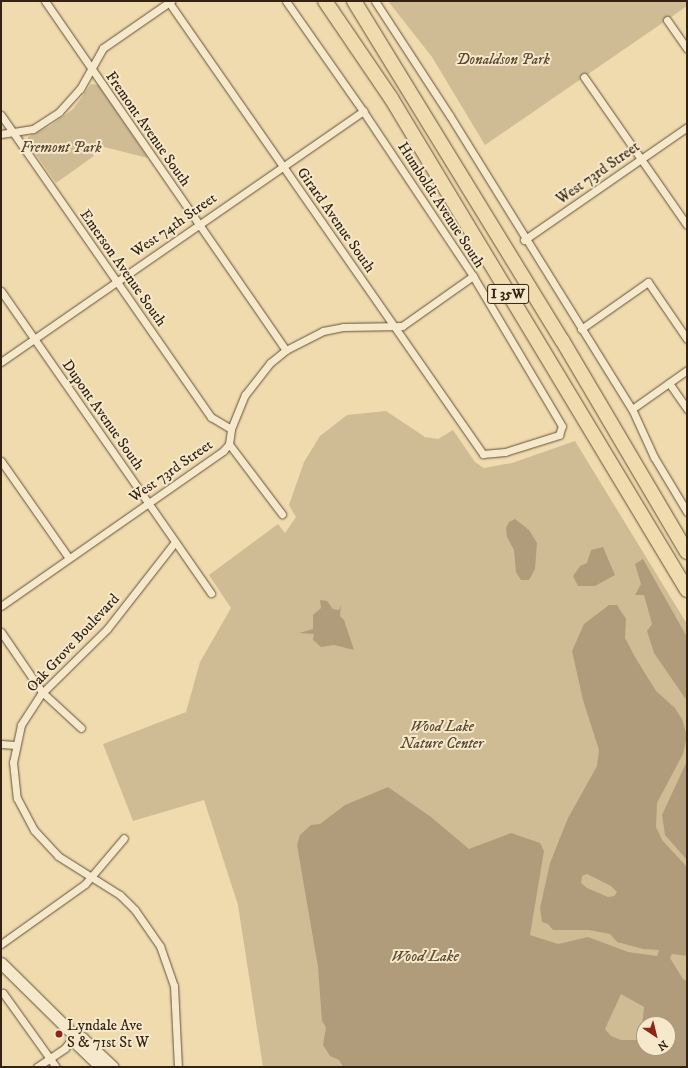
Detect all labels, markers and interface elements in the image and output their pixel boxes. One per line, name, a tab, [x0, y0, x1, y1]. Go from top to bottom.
park label: Donaldson Park	[456, 51, 550, 69]
street label: Fremont Avenue South	[102, 68, 194, 190]
street label: West 73rd Street	[553, 138, 643, 208]
park label: Fremont Park	[21, 139, 101, 157]
street label: Humboldt Avenue South	[394, 139, 488, 271]
street label: Girard Avenue South	[293, 164, 379, 276]
street label: West 74th Street	[128, 189, 220, 261]
street label: Emerson Avenue South	[76, 206, 170, 330]
road number: I 35W	[487, 282, 529, 306]
street label: Dupont Avenue South	[58, 356, 148, 474]
street label: West 73rd Street	[126, 436, 216, 506]
street label: Oak Grove Boulevard	[23, 590, 123, 696]
park label: Wood Lake Nature Center	[401, 717, 483, 752]
water label: Wood Lake	[391, 946, 459, 966]
place label: Lyndale Ave S & 71st St W	[67, 1016, 149, 1051]
north arrow	[636, 1016, 676, 1056]
marker: Lyndale Ave S & 71st St W	[54, 1029, 64, 1039]
text: N	[655, 1037, 670, 1053]

